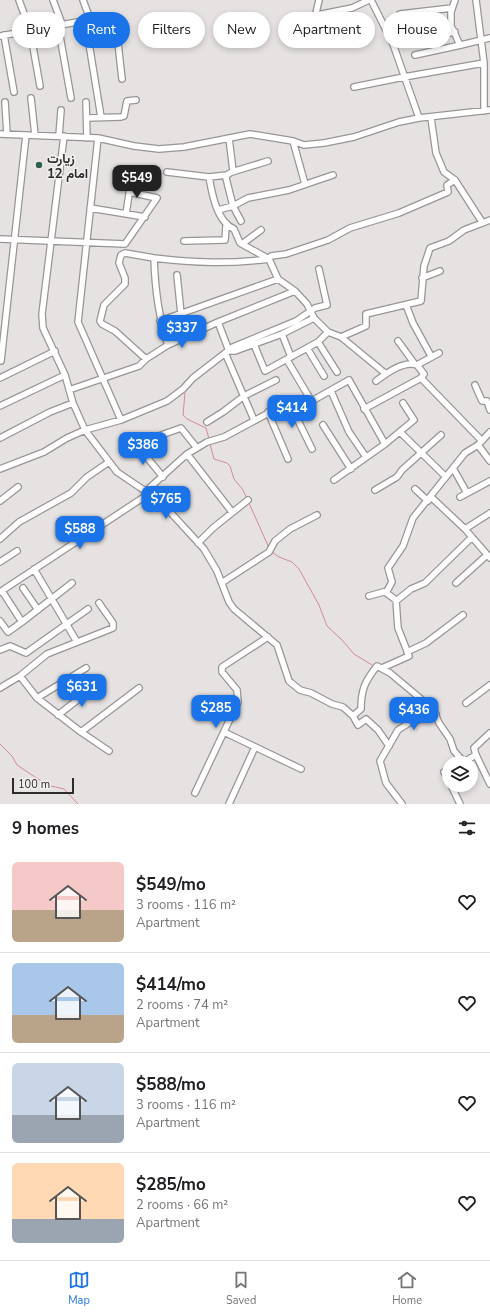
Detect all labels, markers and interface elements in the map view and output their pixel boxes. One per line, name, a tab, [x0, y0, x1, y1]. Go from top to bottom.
chip: Buy	[12, 12, 65, 48]
chip: Rent	[73, 12, 130, 48]
chip: Filters	[138, 12, 205, 48]
chip: New	[213, 12, 270, 48]
chip: Apartment	[278, 12, 375, 48]
chip: House	[383, 12, 451, 48]
place label: زیارت 12 امام	[47, 150, 88, 183]
marker: زیارت 12 امام	[34, 160, 44, 170]
pin: $549	[113, 165, 161, 199]
text: $549	[121, 169, 153, 187]
pin: $337	[158, 315, 206, 349]
text: $337	[166, 319, 198, 337]
pin: $414	[268, 395, 316, 429]
text: $414	[276, 399, 308, 417]
pin: $386	[119, 432, 167, 466]
text: $386	[127, 436, 159, 454]
pin: $765	[142, 486, 190, 520]
text: $765	[150, 490, 182, 508]
pin: $588	[56, 516, 104, 550]
text: $588	[64, 520, 96, 538]
pin: $631	[58, 674, 106, 708]
text: $631	[66, 678, 98, 696]
pin: $285	[192, 695, 240, 729]
pin: $436	[390, 697, 438, 731]
text: $285	[200, 699, 232, 717]
text: $436	[398, 701, 430, 719]
map controls	[442, 756, 478, 792]
button: layers	[442, 756, 478, 792]
scale bar	[12, 776, 74, 795]
text: 100 m	[18, 777, 50, 792]
text: 9 homes	[12, 817, 79, 840]
icon: filters	[456, 817, 478, 839]
text: $549/mo	[136, 873, 206, 896]
icon: home	[44, 878, 92, 926]
icon: heart	[456, 891, 478, 913]
text: 3 rooms · 116 m²	[136, 896, 236, 914]
text: Apartment	[136, 914, 199, 932]
text: $414/mo	[136, 973, 206, 996]
icon: home	[44, 979, 92, 1027]
icon: heart	[456, 992, 478, 1014]
text: 2 rooms · 74 m²	[136, 996, 228, 1014]
text: Apartment	[136, 1014, 199, 1032]
text: $588/mo	[136, 1073, 206, 1096]
icon: home	[44, 1079, 92, 1127]
icon: heart	[456, 1092, 478, 1114]
text: 3 rooms · 116 m²	[136, 1096, 236, 1114]
text: Apartment	[136, 1114, 199, 1132]
text: $285/mo	[136, 1173, 206, 1196]
icon: home	[44, 1179, 92, 1227]
icon: heart	[456, 1192, 478, 1214]
text: 2 rooms · 66 m²	[136, 1196, 228, 1214]
text: Apartment	[136, 1214, 199, 1232]
tab: Map	[68, 1269, 90, 1308]
tab: Saved	[226, 1269, 256, 1308]
tab: Home	[392, 1269, 422, 1308]

